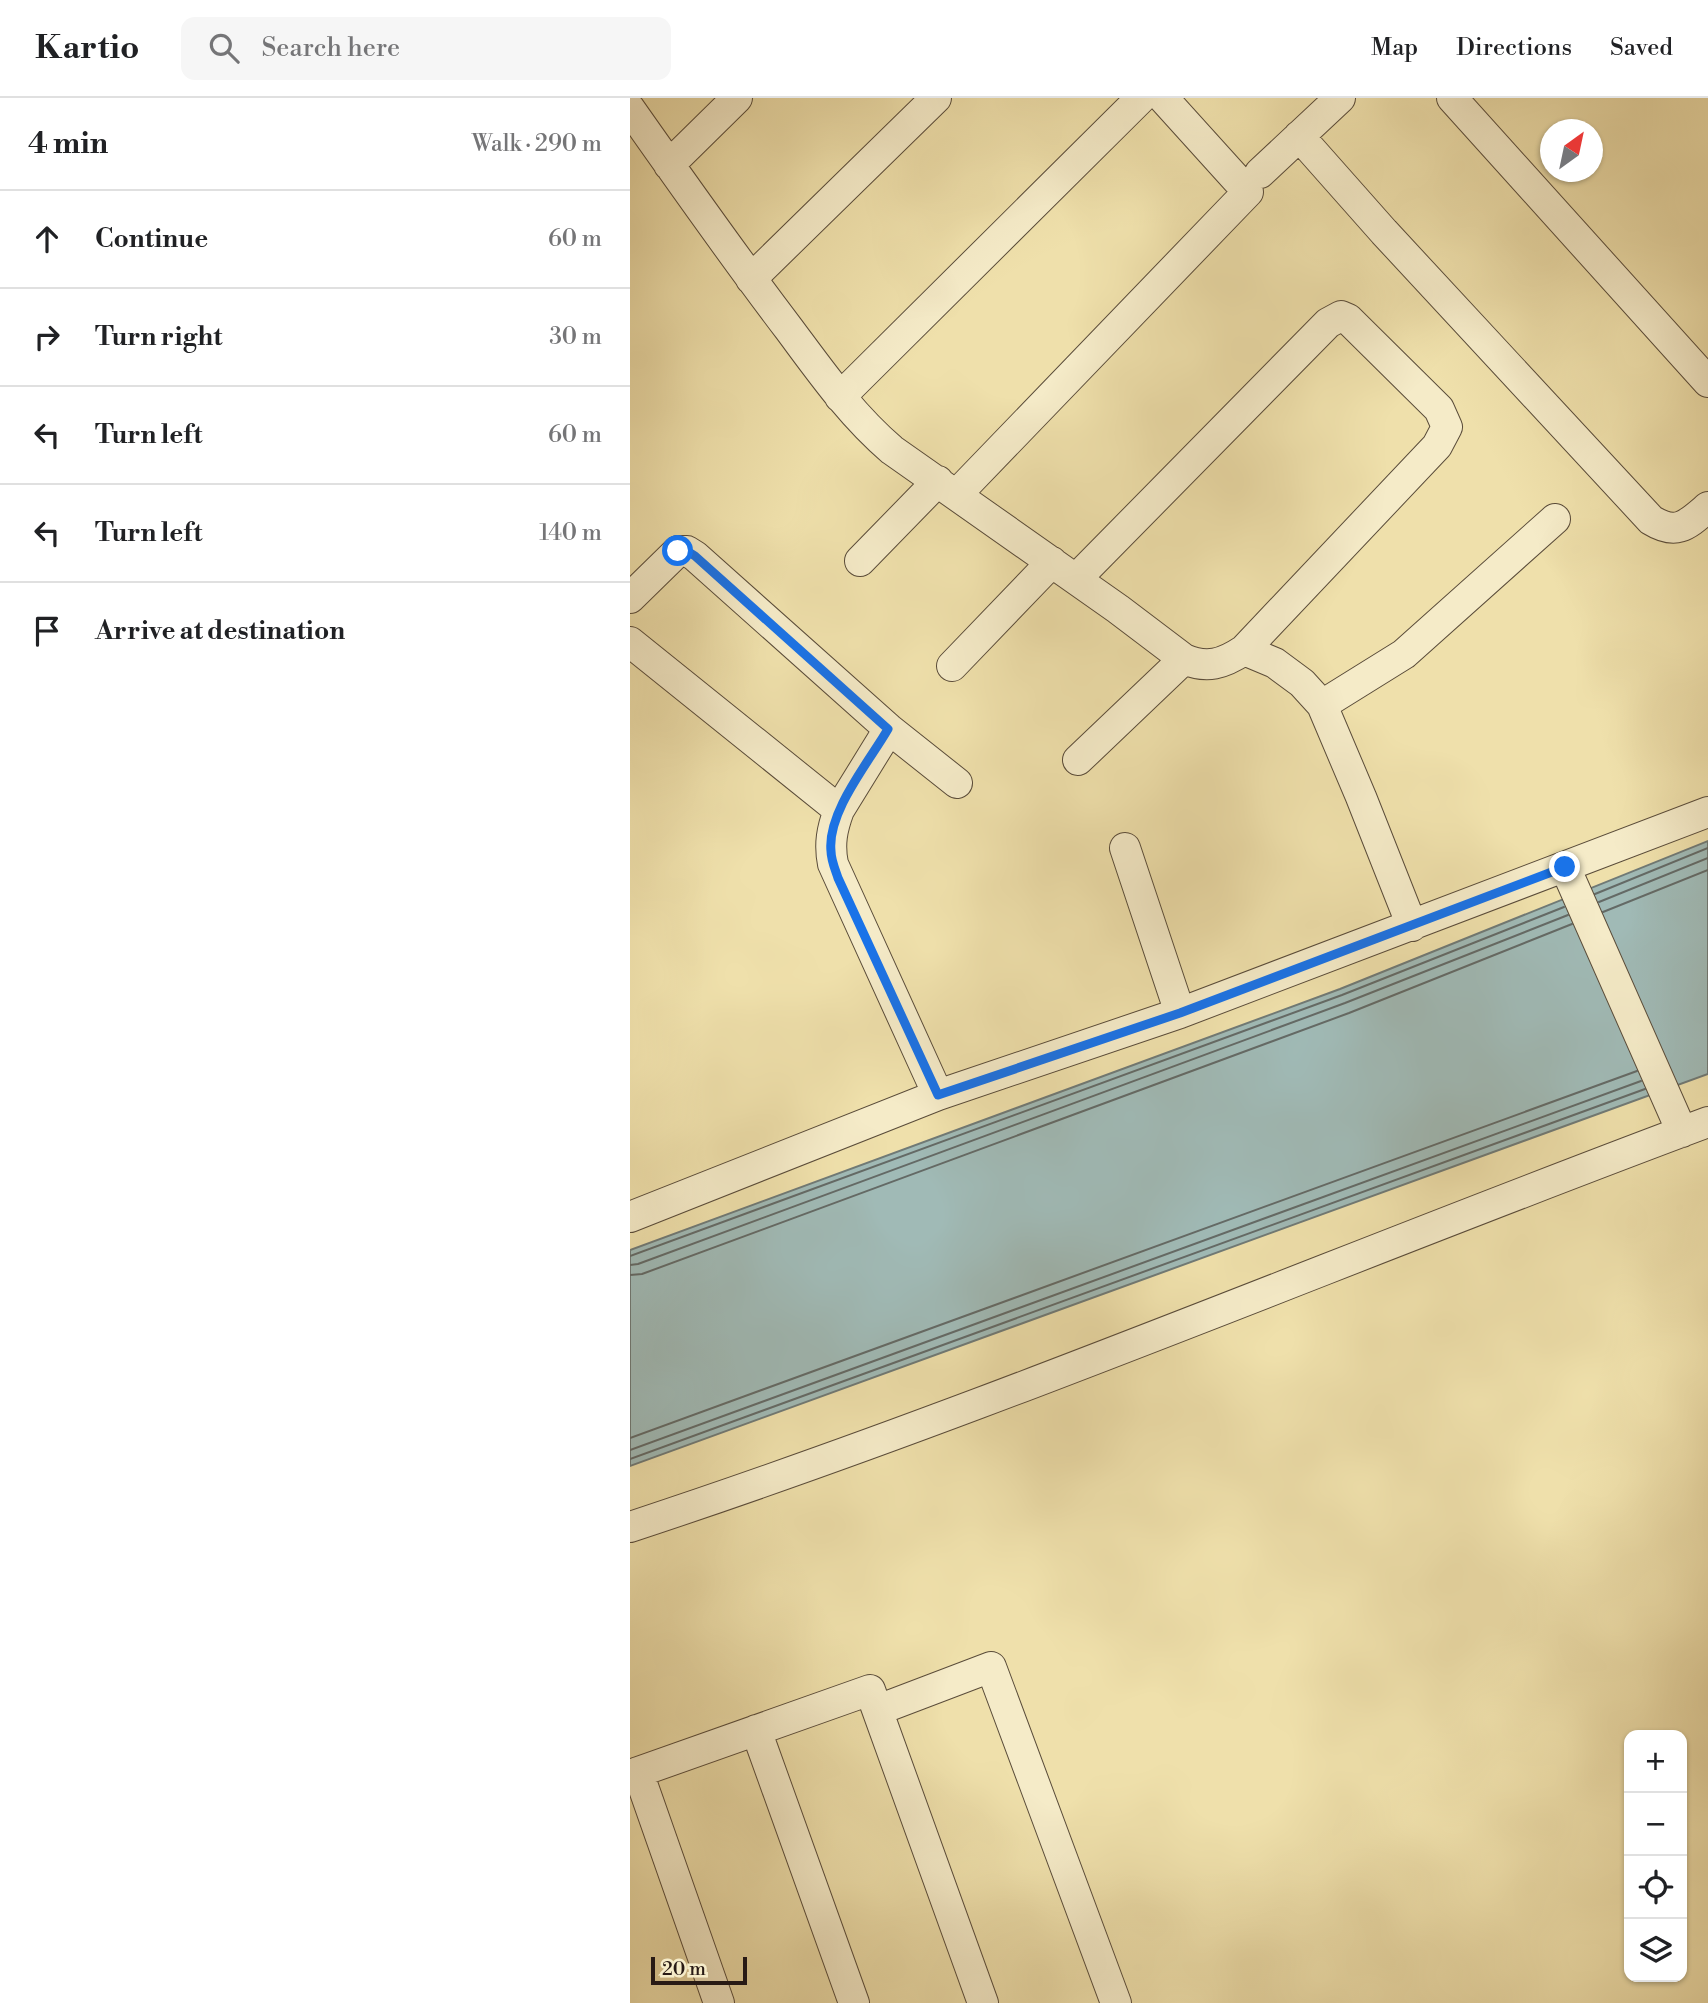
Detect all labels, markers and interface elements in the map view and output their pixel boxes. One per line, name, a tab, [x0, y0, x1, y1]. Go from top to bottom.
search box	[181, 17, 671, 80]
text: Kartio	[35, 28, 139, 69]
icon: search	[205, 29, 243, 67]
text: Search here	[261, 32, 400, 64]
text: Map	[1371, 33, 1418, 63]
text: Directions	[1456, 33, 1572, 63]
text: Saved	[1610, 33, 1673, 63]
north arrow	[1540, 119, 1603, 182]
text: 4 min	[28, 125, 108, 163]
text: Walk · 290 m	[472, 130, 602, 158]
icon: ahead	[28, 220, 66, 258]
text: Continue	[95, 223, 208, 255]
text: 60 m	[548, 225, 602, 253]
icon: right	[28, 318, 66, 356]
text: Turn right	[95, 321, 223, 353]
text: 30 m	[549, 323, 602, 351]
icon: left	[28, 416, 66, 454]
text: Turn left	[95, 419, 203, 451]
text: 60 m	[548, 421, 602, 449]
icon: left	[28, 514, 66, 552]
text: Turn left	[95, 517, 203, 549]
text: 140 m	[539, 519, 602, 547]
route start	[662, 535, 693, 566]
icon: arrive	[28, 612, 66, 650]
text: Arrive at destination	[95, 615, 345, 647]
route end	[1549, 851, 1580, 882]
map controls	[1624, 1730, 1687, 1982]
button: +	[1624, 1730, 1687, 1793]
button: −	[1624, 1793, 1687, 1856]
button: locate	[1624, 1856, 1687, 1919]
button: layers	[1624, 1919, 1687, 1982]
scale bar	[651, 1954, 747, 1986]
text: 20 m	[662, 1957, 706, 1981]

